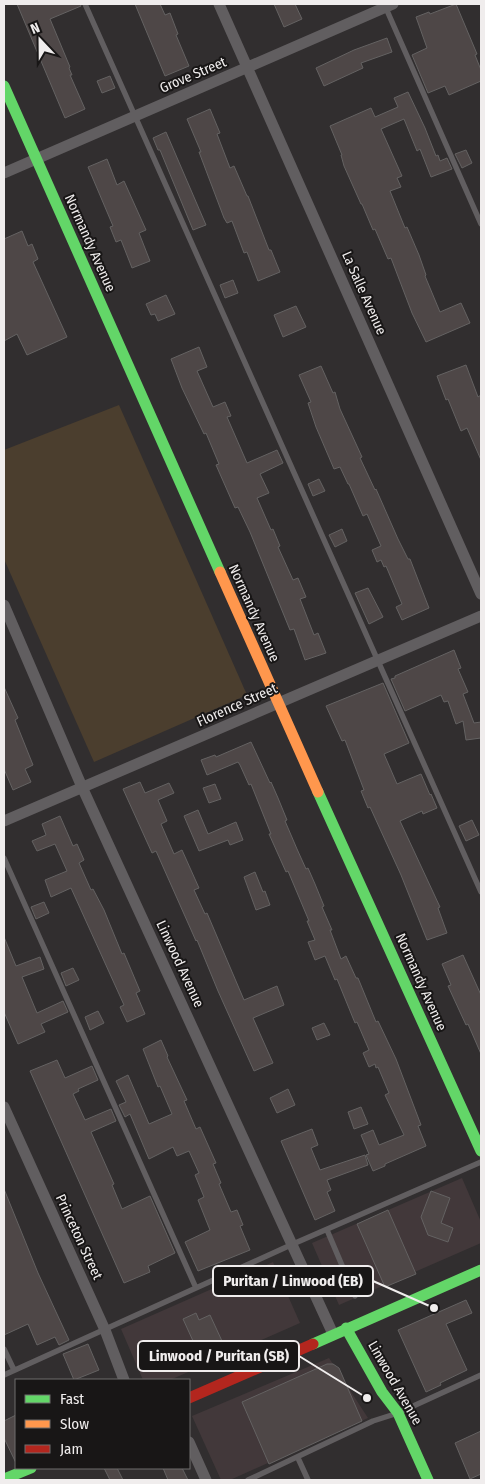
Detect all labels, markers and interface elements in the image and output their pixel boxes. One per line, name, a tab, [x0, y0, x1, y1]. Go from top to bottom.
north arrow	[15, 15, 65, 65]
text: N	[28, 19, 42, 38]
street label: Grove Street	[157, 53, 229, 97]
street label: Normandy Avenue	[61, 192, 119, 294]
street label: La Salle Avenue	[338, 249, 390, 337]
street label: Normandy Avenue	[225, 562, 283, 664]
street label: Florence Street	[194, 680, 280, 730]
street label: Linwood Avenue	[152, 918, 208, 1010]
street label: Normandy Avenue	[392, 931, 450, 1033]
street label: Princeton Street	[52, 1192, 106, 1283]
callout: Puritan / Linwood (EB)	[213, 1266, 373, 1296]
text: Puritan / Linwood (EB)	[223, 1272, 363, 1290]
street label: Linwood Avenue	[364, 1338, 426, 1428]
callout: Linwood / Puritan (SB)	[138, 1341, 299, 1371]
text: Linwood / Puritan (SB)	[149, 1347, 290, 1365]
legend	[15, 1379, 190, 1469]
text: Fast	[60, 1390, 84, 1408]
text: Slow	[60, 1415, 89, 1433]
text: Jam	[60, 1440, 83, 1458]

